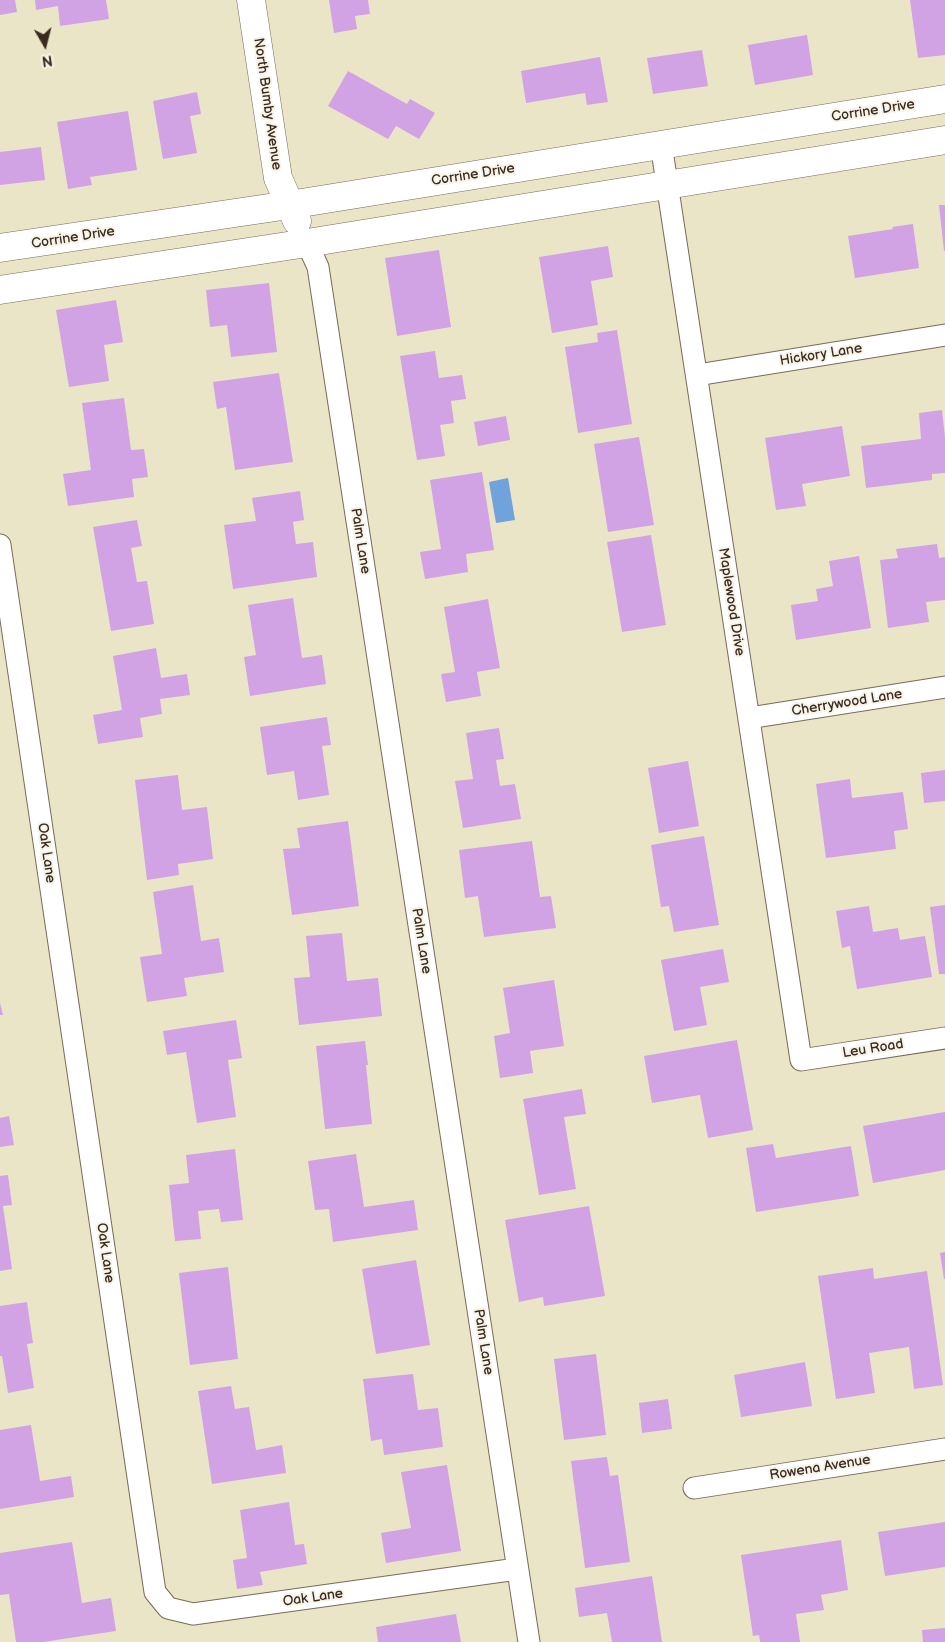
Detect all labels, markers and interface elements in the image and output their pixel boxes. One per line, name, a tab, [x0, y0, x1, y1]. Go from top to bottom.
north arrow	[20, 20, 70, 70]
street label: North Bumby Avenue	[249, 37, 285, 171]
text: N	[41, 51, 54, 69]
street label: Corrine Drive	[830, 96, 916, 126]
street label: Corrine Drive	[430, 160, 516, 190]
street label: Corrine Drive	[30, 223, 116, 253]
street label: Hickory Lane	[779, 340, 863, 370]
street label: Palm Lane	[347, 507, 373, 575]
street label: Maplewood Drive	[714, 547, 748, 657]
street label: Cherrywood Lane	[790, 686, 904, 720]
street label: Oak Lane	[33, 822, 59, 884]
street label: Palm Lane	[408, 907, 434, 975]
street label: Leu Road	[841, 1036, 905, 1062]
street label: Oak Lane	[92, 1222, 118, 1284]
street label: Palm Lane	[470, 1308, 496, 1376]
street label: Rowena Avenue	[768, 1452, 872, 1484]
street label: Oak Lane	[282, 1585, 344, 1611]

